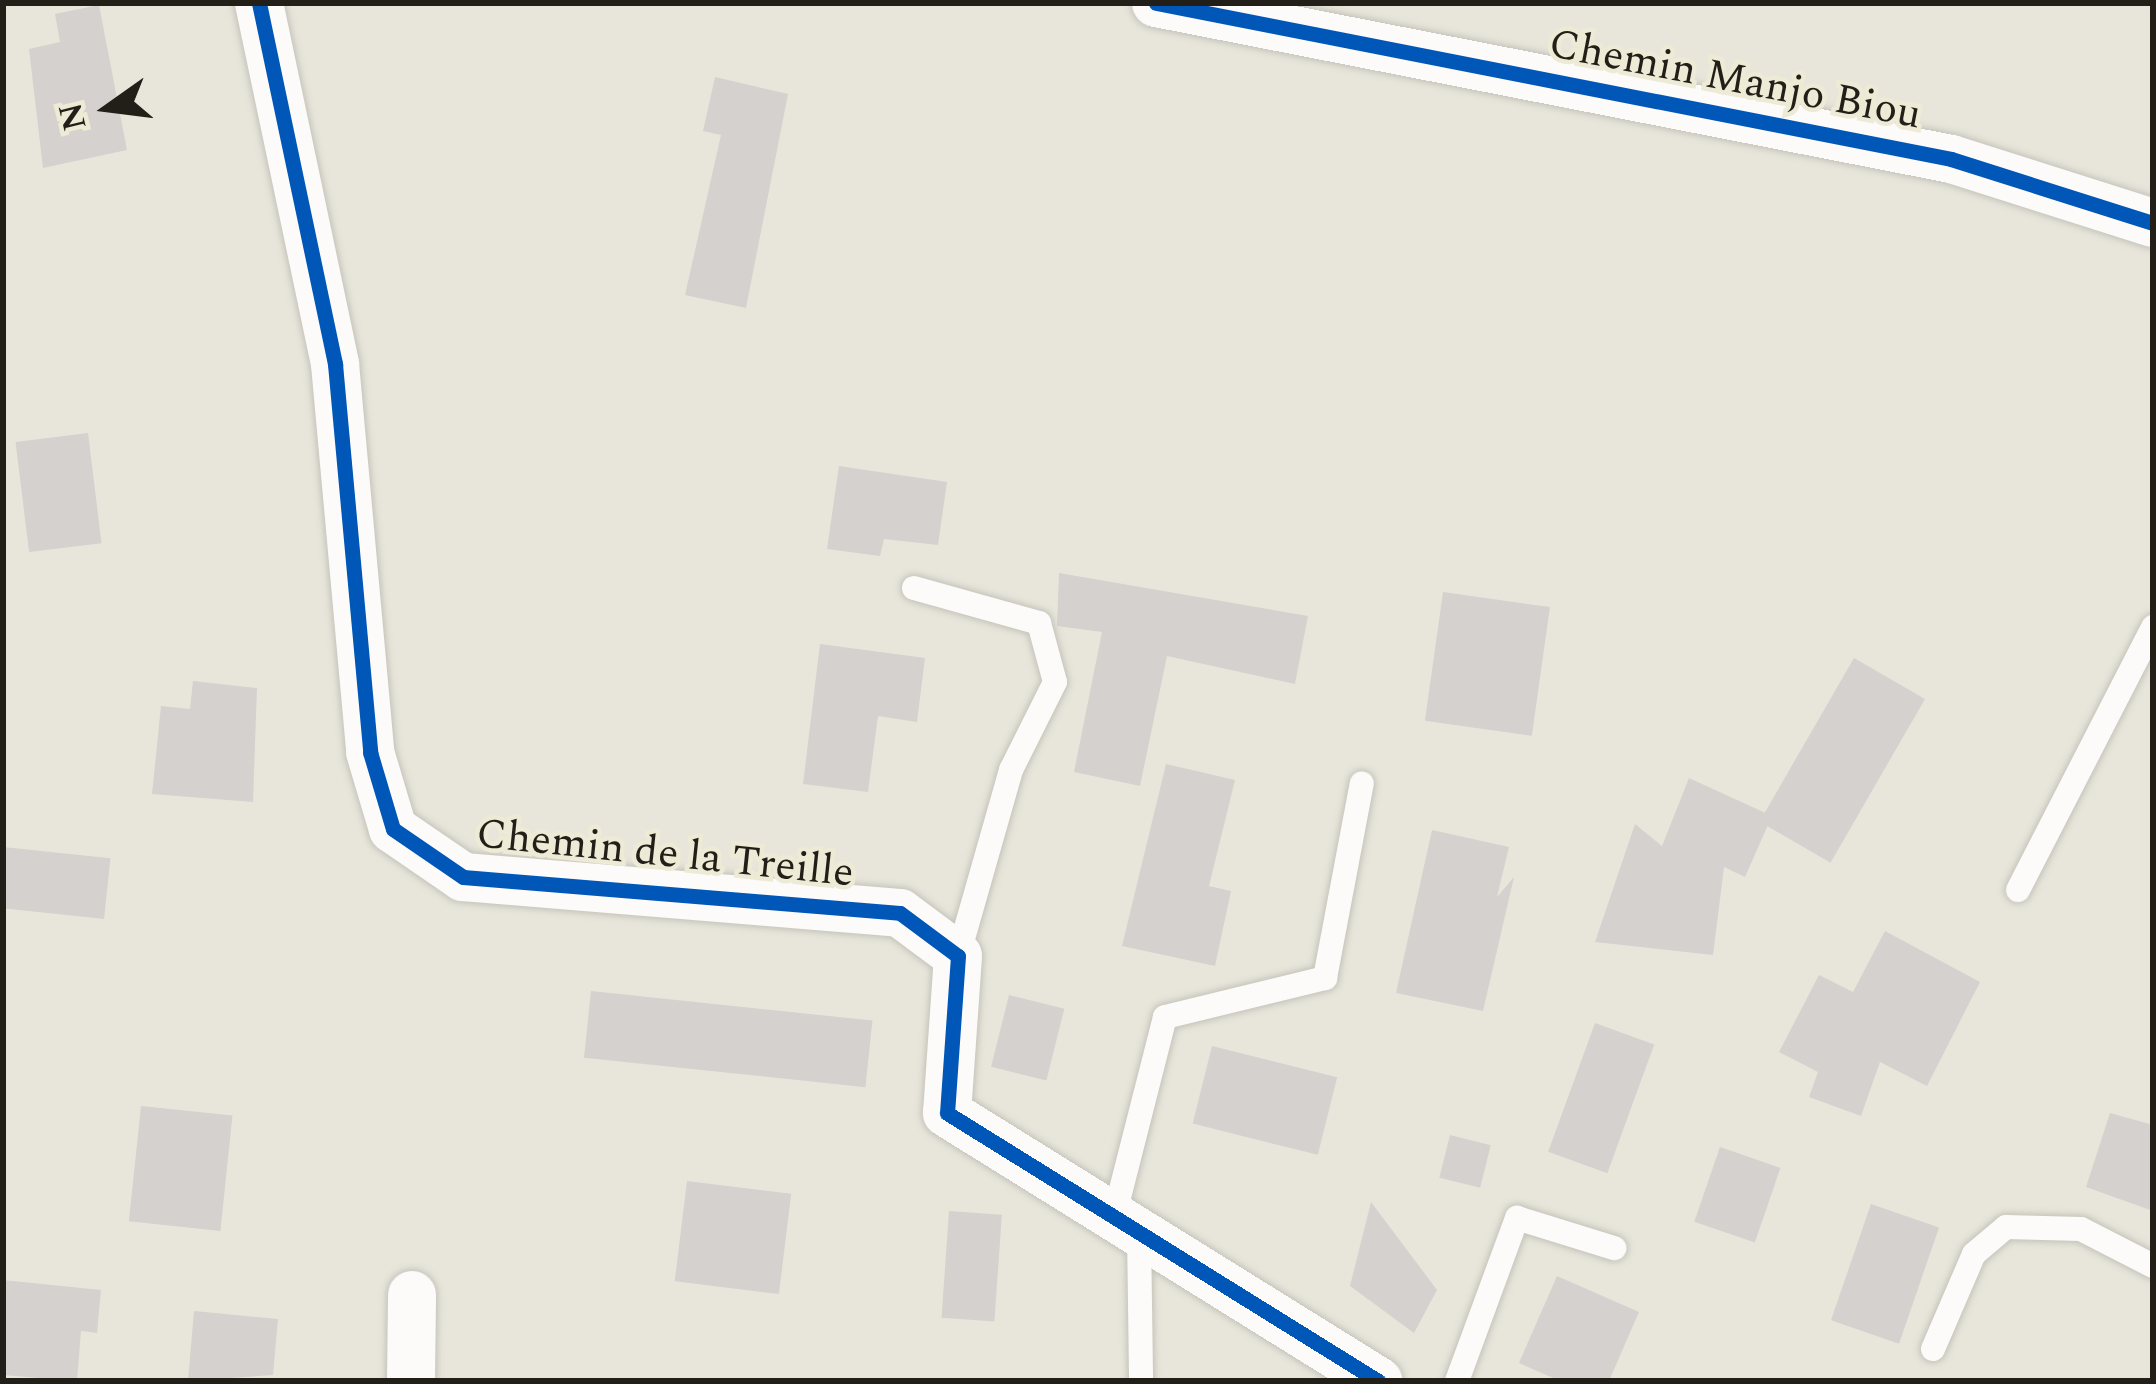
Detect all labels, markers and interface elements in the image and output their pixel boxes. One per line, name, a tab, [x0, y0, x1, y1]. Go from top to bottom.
street label: Chemin Manjo Biou	[1545, 19, 1925, 141]
north arrow	[48, 48, 168, 168]
text: N	[46, 98, 101, 136]
street label: Chemin de la Treille	[474, 809, 856, 899]

